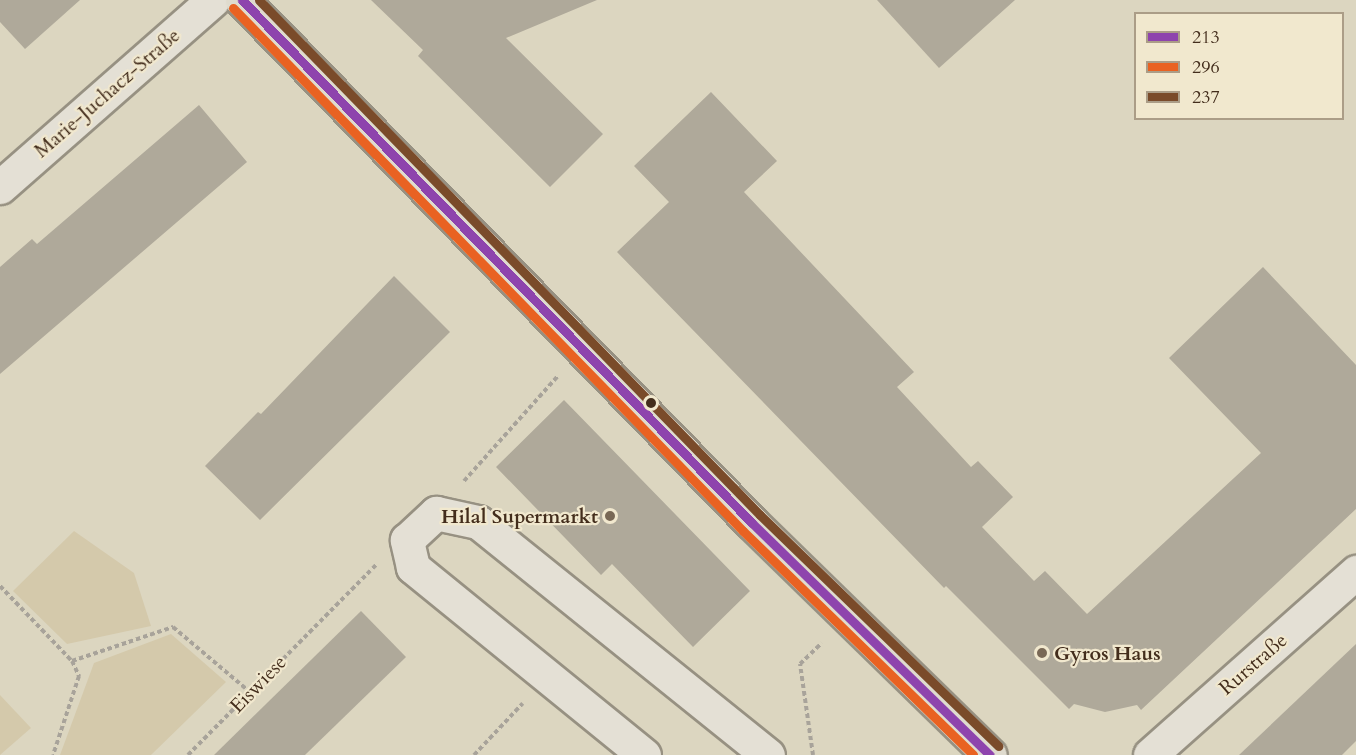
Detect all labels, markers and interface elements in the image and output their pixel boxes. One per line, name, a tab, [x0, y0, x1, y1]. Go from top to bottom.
legend	[1134, 12, 1344, 120]
street label: Marie-Juchacz-Straße	[29, 23, 185, 163]
text: 213	[1192, 25, 1220, 50]
text: 296	[1192, 55, 1220, 80]
text: 237	[1192, 85, 1220, 110]
unlabelled marker	[645, 397, 657, 409]
place label: Hilal Supermarkt	[441, 504, 598, 528]
marker: Hilal Supermarkt	[603, 509, 617, 523]
street label: Rurstraße	[1214, 628, 1292, 700]
place label: Gyros Haus	[1054, 641, 1161, 665]
marker: Gyros Haus	[1035, 646, 1049, 660]
street label: Eiswiese	[225, 650, 291, 718]

